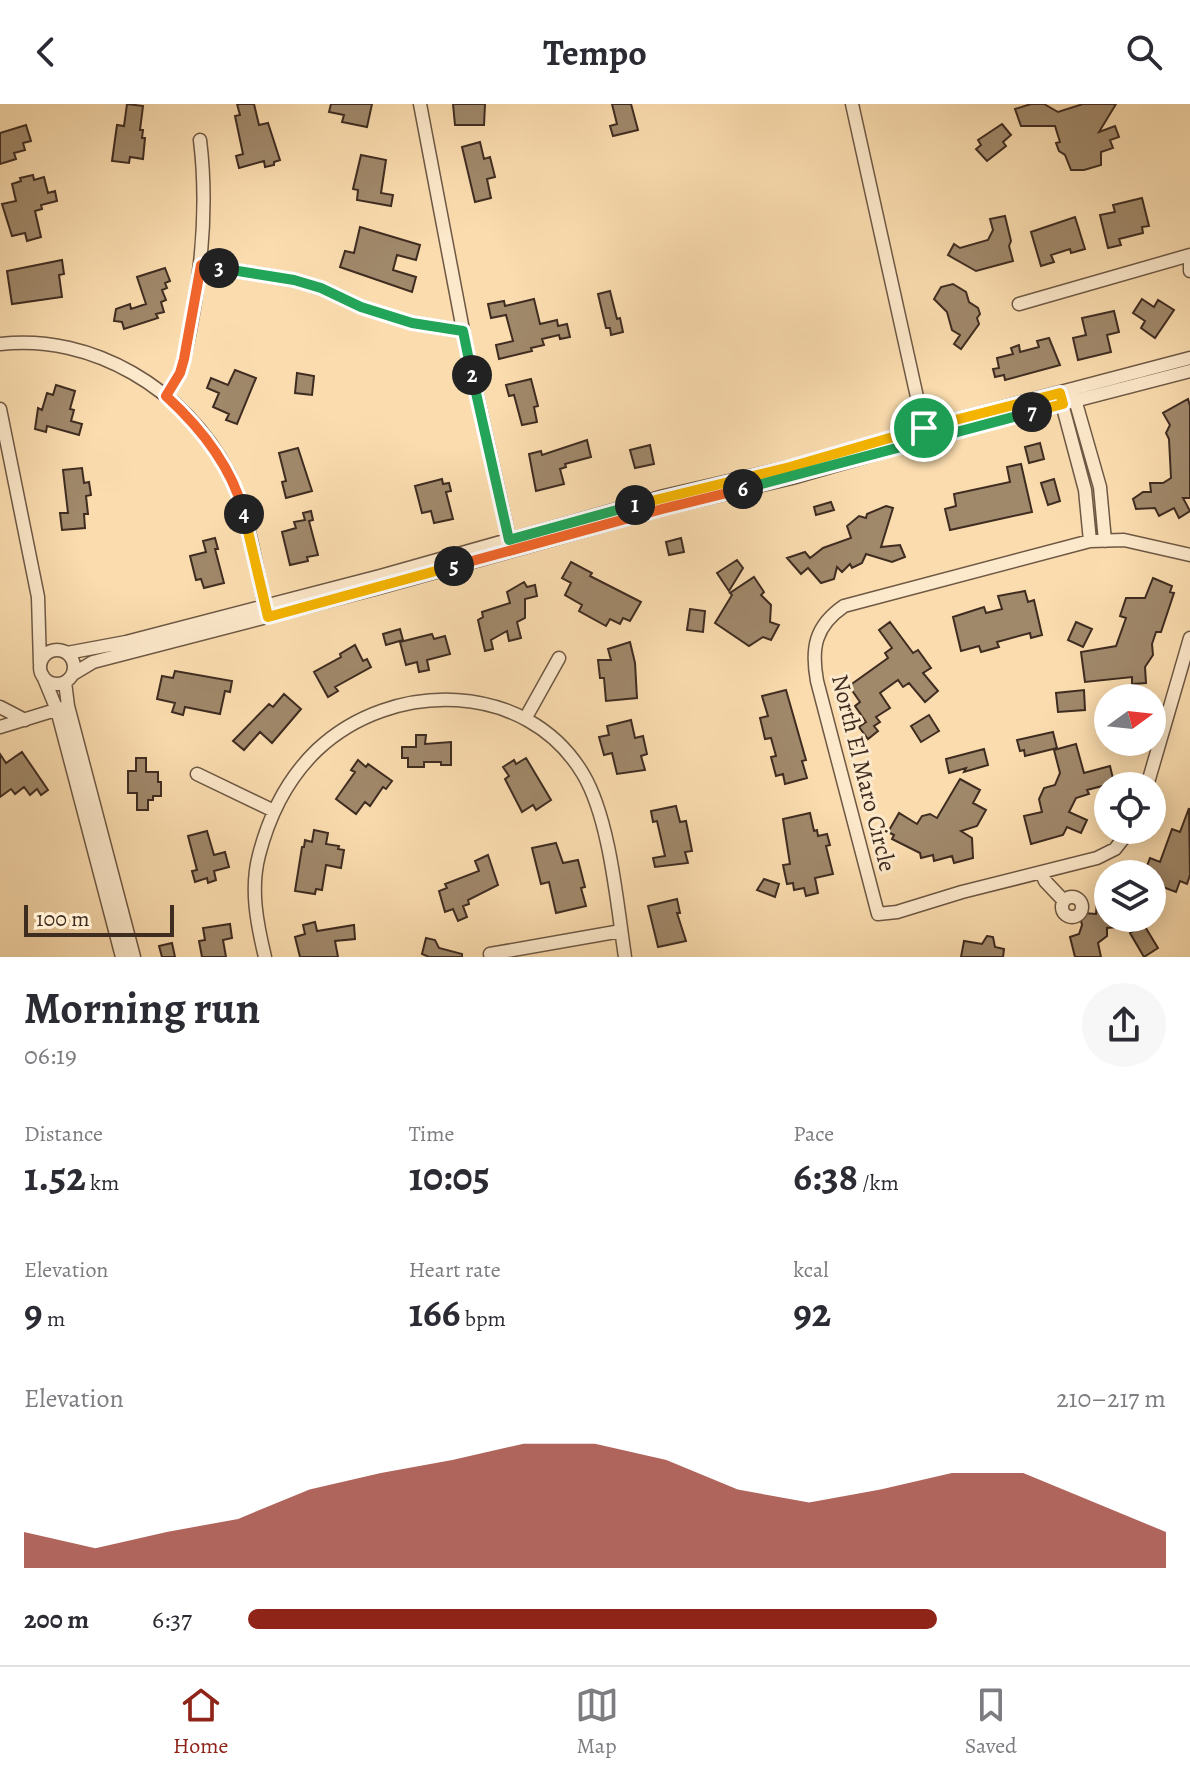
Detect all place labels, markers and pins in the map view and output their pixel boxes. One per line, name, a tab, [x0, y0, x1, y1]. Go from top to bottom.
pin: 3	[199, 248, 239, 288]
pin: 2	[452, 355, 492, 395]
pin: 7	[1012, 392, 1052, 432]
pin	[890, 394, 958, 462]
pin: 6	[723, 469, 763, 509]
pin: 1	[615, 485, 655, 525]
pin: 4	[224, 494, 264, 534]
pin: 5	[434, 546, 474, 586]

